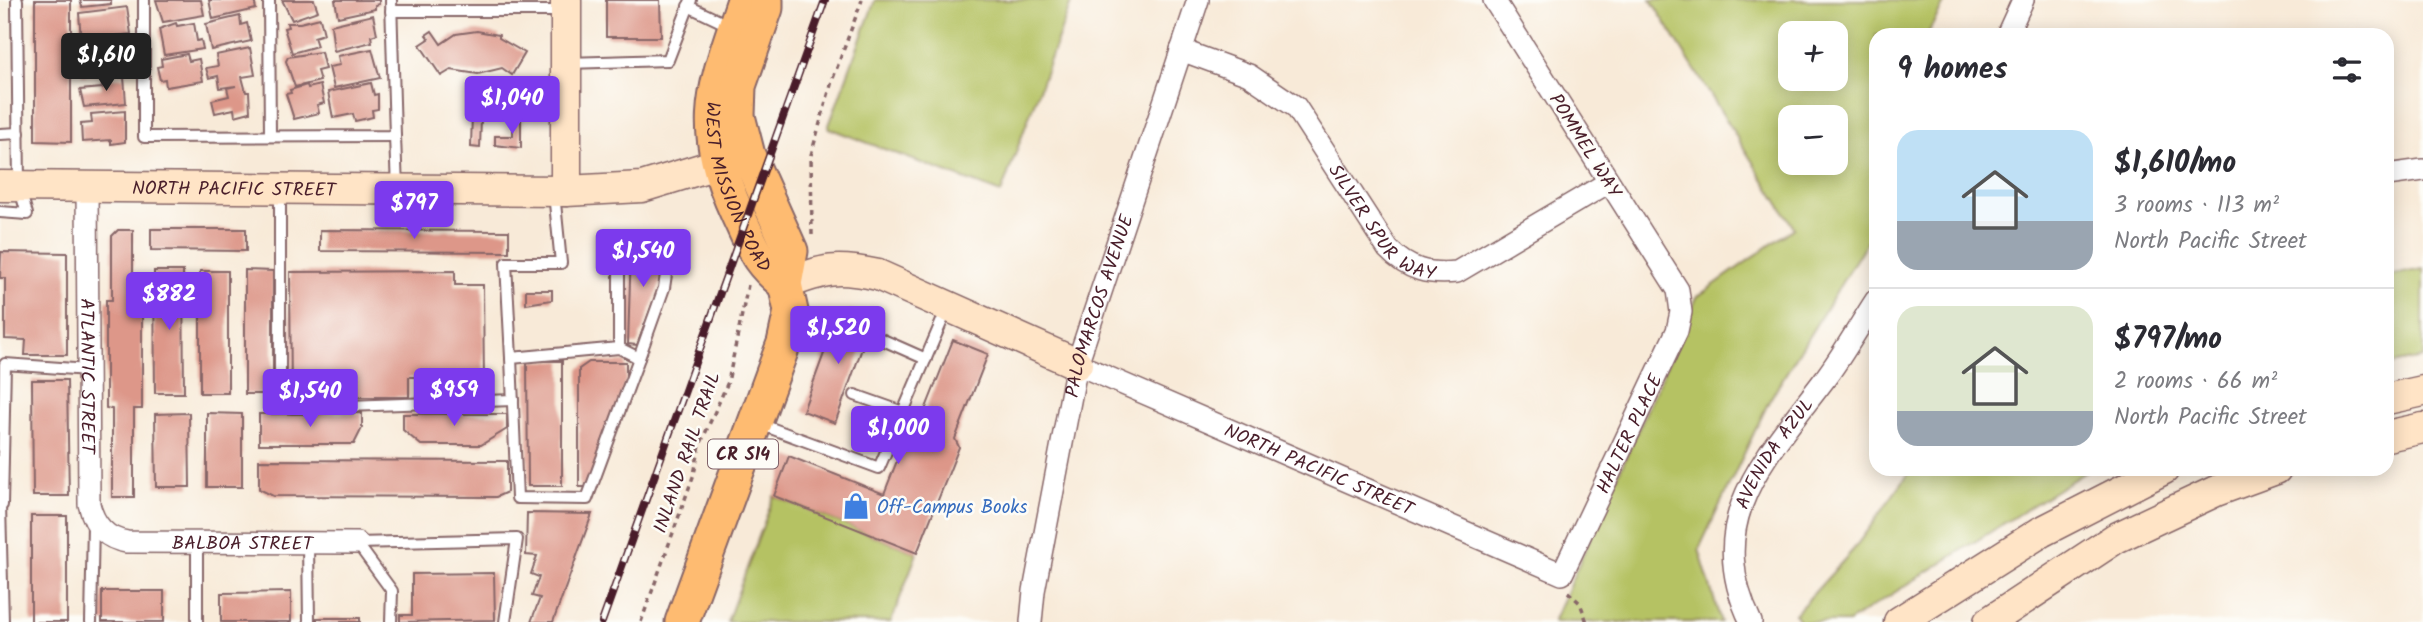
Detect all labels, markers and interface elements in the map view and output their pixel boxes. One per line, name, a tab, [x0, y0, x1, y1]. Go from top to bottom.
map controls	[1778, 21, 1848, 175]
button: +	[1778, 21, 1848, 91]
pin: $1,610	[49, 34, 163, 93]
text: $1,610	[77, 38, 135, 74]
text: 9 homes	[1897, 46, 2008, 94]
icon: filters	[2328, 51, 2366, 89]
pin: $1,040	[455, 76, 569, 136]
text: $1,040	[481, 81, 543, 117]
street label: POMMEL WAY	[1540, 88, 1629, 205]
street label: WEST MISSION ROAD	[696, 100, 778, 280]
button: −	[1778, 105, 1848, 175]
text: $1,610/mo	[2114, 140, 2236, 188]
street label: SILVER SPUR WAY	[1320, 158, 1439, 290]
icon: home	[1953, 158, 2037, 242]
street label: NORTH PACIFIC STREET	[132, 174, 338, 206]
pin: $797	[373, 182, 455, 241]
text: $797	[391, 186, 437, 222]
text: 3 rooms · 113 m²	[2114, 188, 2279, 224]
street label: PALOMARCOS AVENUE	[1058, 210, 1143, 400]
text: North Pacific Street	[2114, 224, 2307, 260]
pin: $1,540	[586, 230, 700, 289]
text: $1,540	[612, 234, 674, 270]
pin: $882	[128, 272, 210, 332]
text: $882	[142, 277, 196, 313]
street label: ATLANTIC STREET	[71, 298, 102, 456]
pin: $1,520	[781, 306, 895, 366]
text: $1,520	[806, 311, 870, 347]
text: $797/mo	[2114, 316, 2222, 364]
icon: home	[1953, 334, 2037, 418]
text: 2 rooms · 66 m²	[2114, 364, 2277, 400]
pin: $959	[413, 368, 495, 428]
street label: INLAND RAIL TRAIL	[646, 368, 730, 537]
street label: HALTER PLACE	[1589, 369, 1672, 499]
pin: $1,540	[253, 370, 367, 429]
text: $959	[430, 373, 478, 409]
text: $1,540	[279, 374, 341, 410]
street label: AVENIDA AZUL	[1728, 392, 1822, 514]
text: North Pacific Street	[2114, 400, 2307, 436]
pin: $1,000	[841, 406, 955, 466]
text: $1,000	[867, 411, 929, 447]
street label: NORTH PACIFIC STREET	[1219, 416, 1420, 526]
road number: CR S14	[708, 440, 778, 468]
shop icon: Off-Campus Books	[841, 491, 871, 521]
place label: Off-Campus Books	[877, 493, 1027, 523]
street label: BALBOA STREET	[172, 529, 315, 560]

